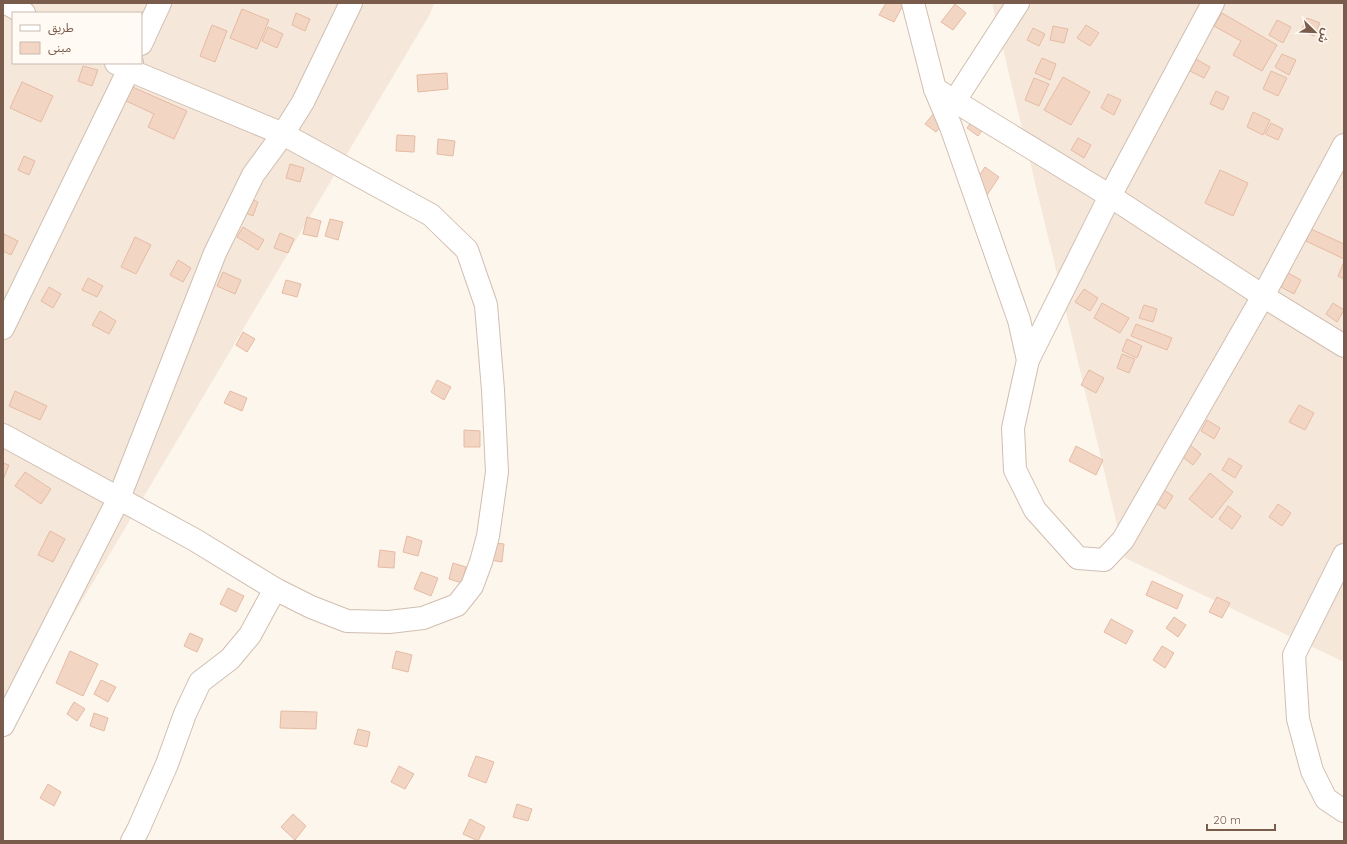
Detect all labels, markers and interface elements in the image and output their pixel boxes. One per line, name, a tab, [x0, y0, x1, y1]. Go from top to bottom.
legend	[12, 12, 142, 64]
north arrow	[1295, 12, 1335, 52]
text: طريق	[48, 20, 74, 36]
text: ش	[1315, 26, 1334, 46]
text: مبنى	[48, 40, 71, 55]
scale bar	[1207, 806, 1275, 832]
text: 20 m	[1213, 812, 1241, 827]

